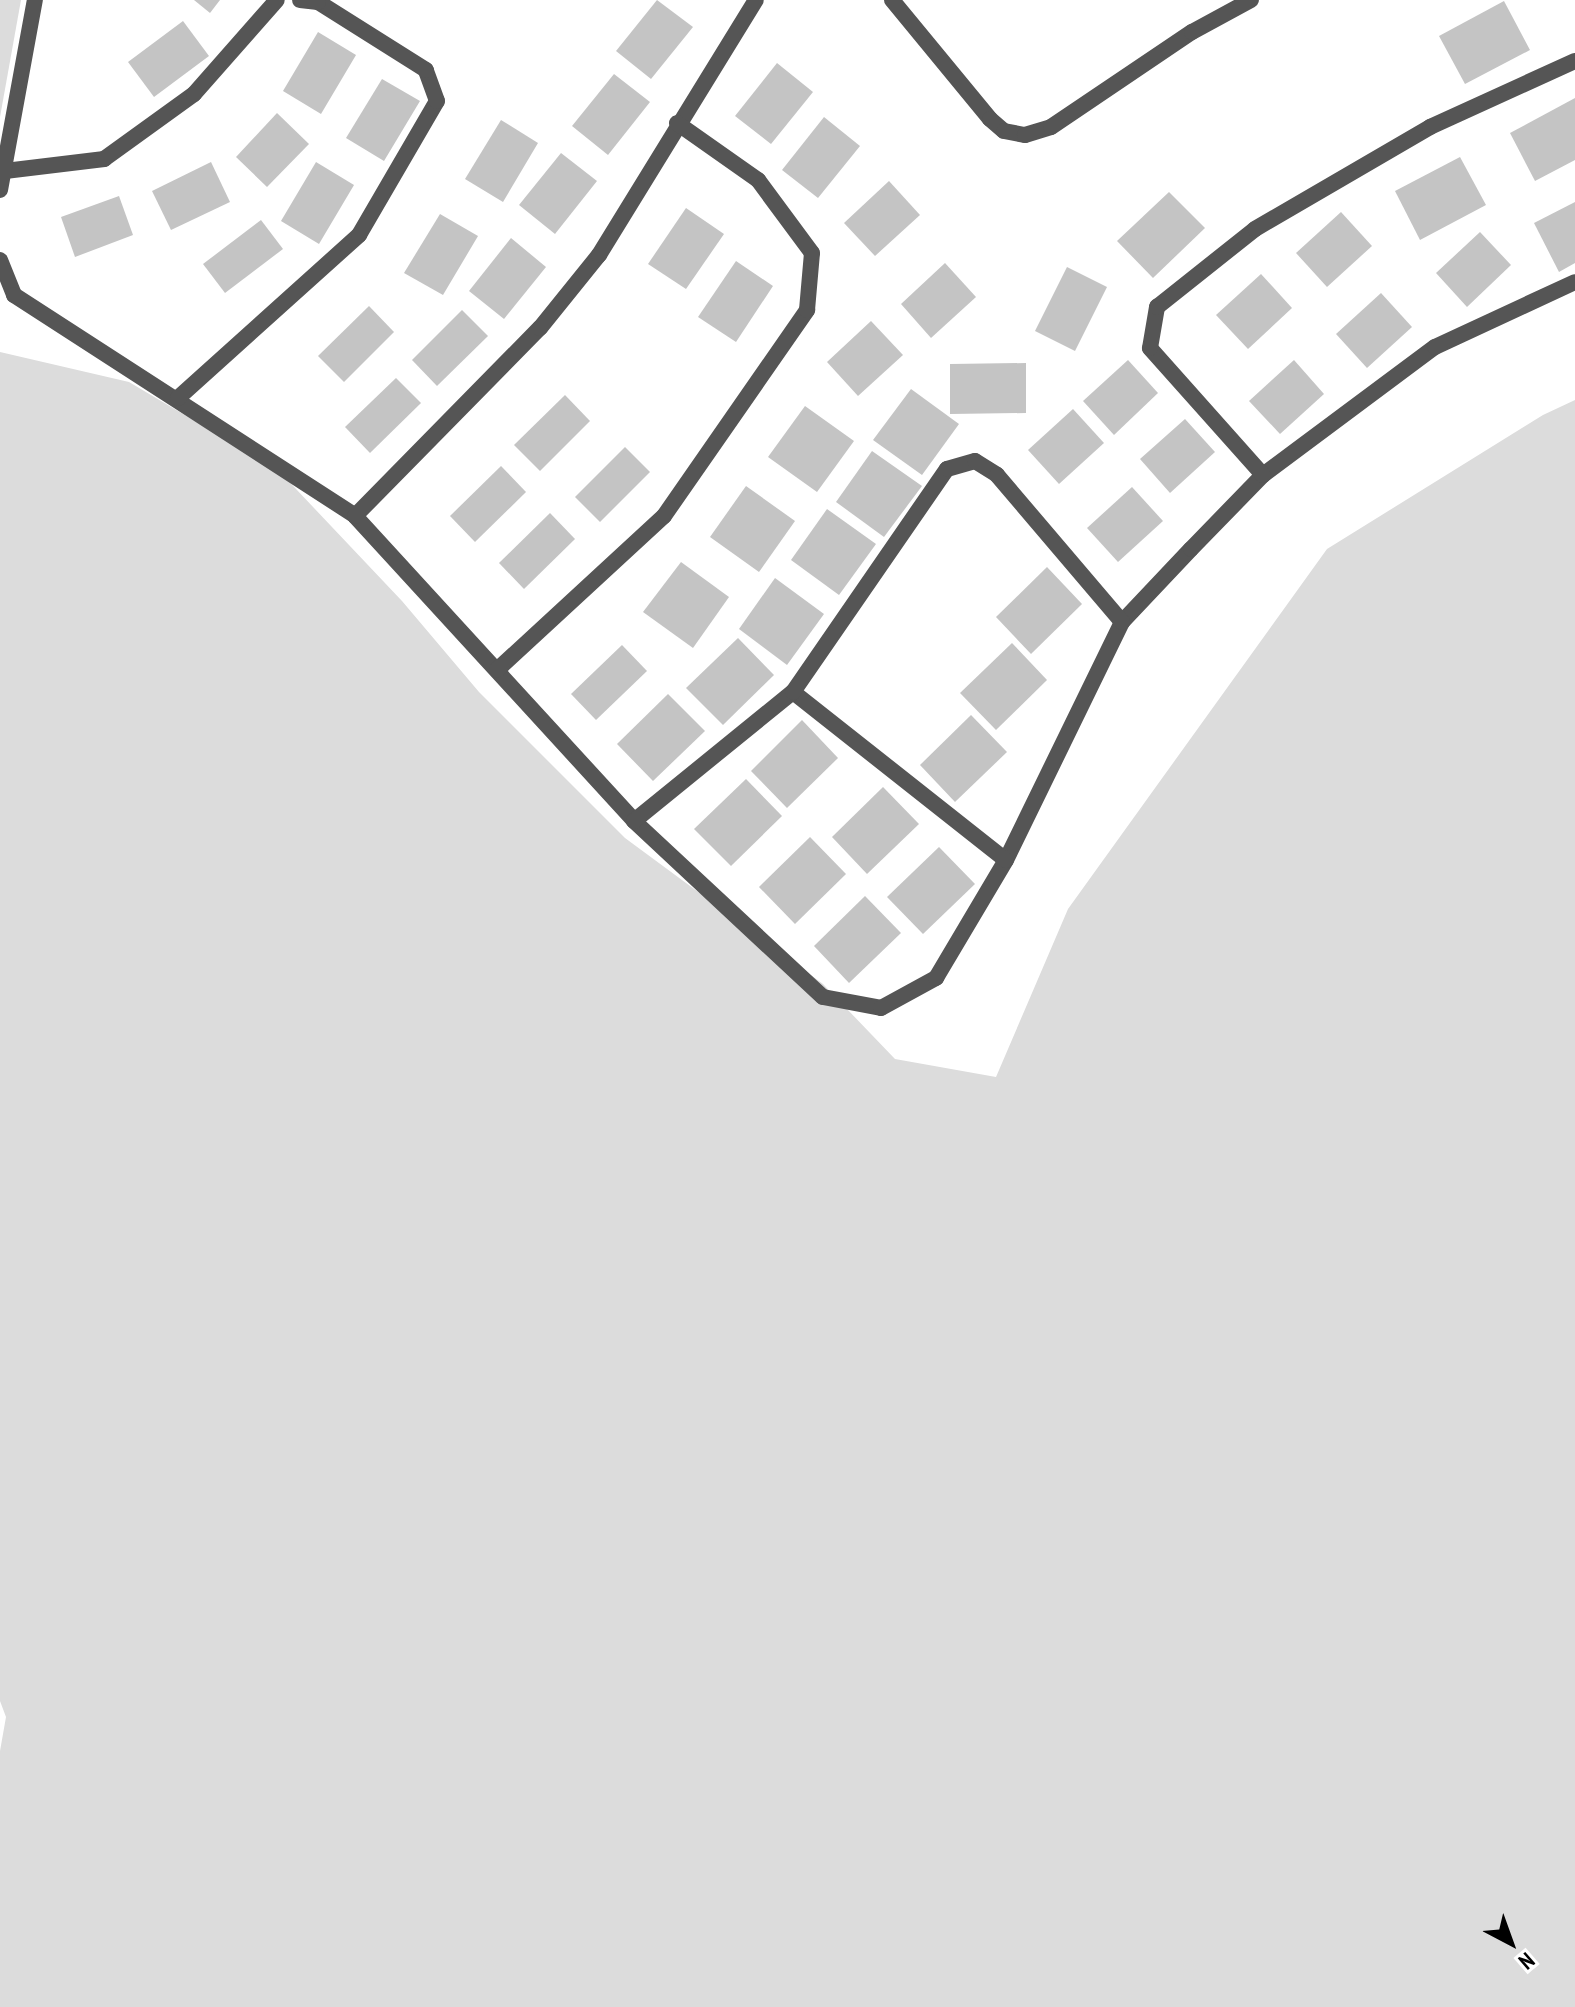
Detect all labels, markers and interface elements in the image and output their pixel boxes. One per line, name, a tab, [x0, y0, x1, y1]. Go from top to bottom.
north arrow	[1471, 1903, 1551, 1983]
text: N	[1513, 1947, 1540, 1976]

